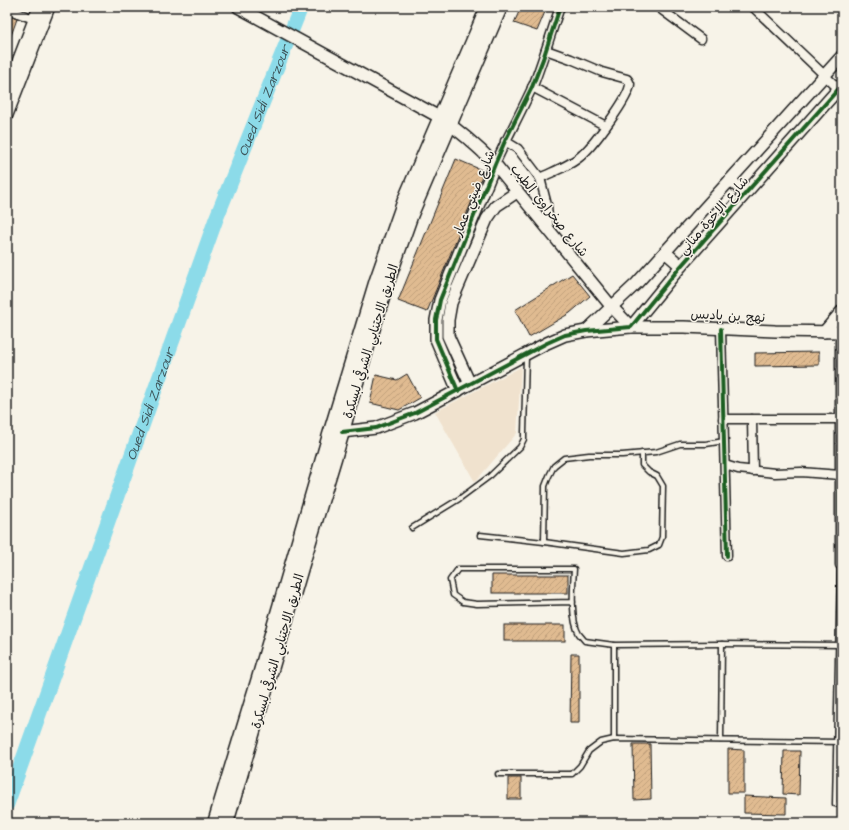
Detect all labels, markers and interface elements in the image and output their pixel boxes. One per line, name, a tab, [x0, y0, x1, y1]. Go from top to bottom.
water label: Oued Sidi Zarzour	[233, 41, 296, 159]
street label: شارع ضيتي عمار	[448, 148, 501, 241]
street label: شارع صخراوي الطيب	[506, 160, 592, 261]
street label: شارع الإخوة مناني	[675, 172, 754, 260]
street label: الطريق الاجتنابي الشرقي لبسكرة	[339, 262, 405, 421]
street label: نهج بن باديس	[690, 305, 766, 327]
water label: Oued Sidi Zarzour	[122, 344, 181, 463]
street label: الطريق الاجتنابي الشرقي لبسكرة	[247, 572, 311, 731]

